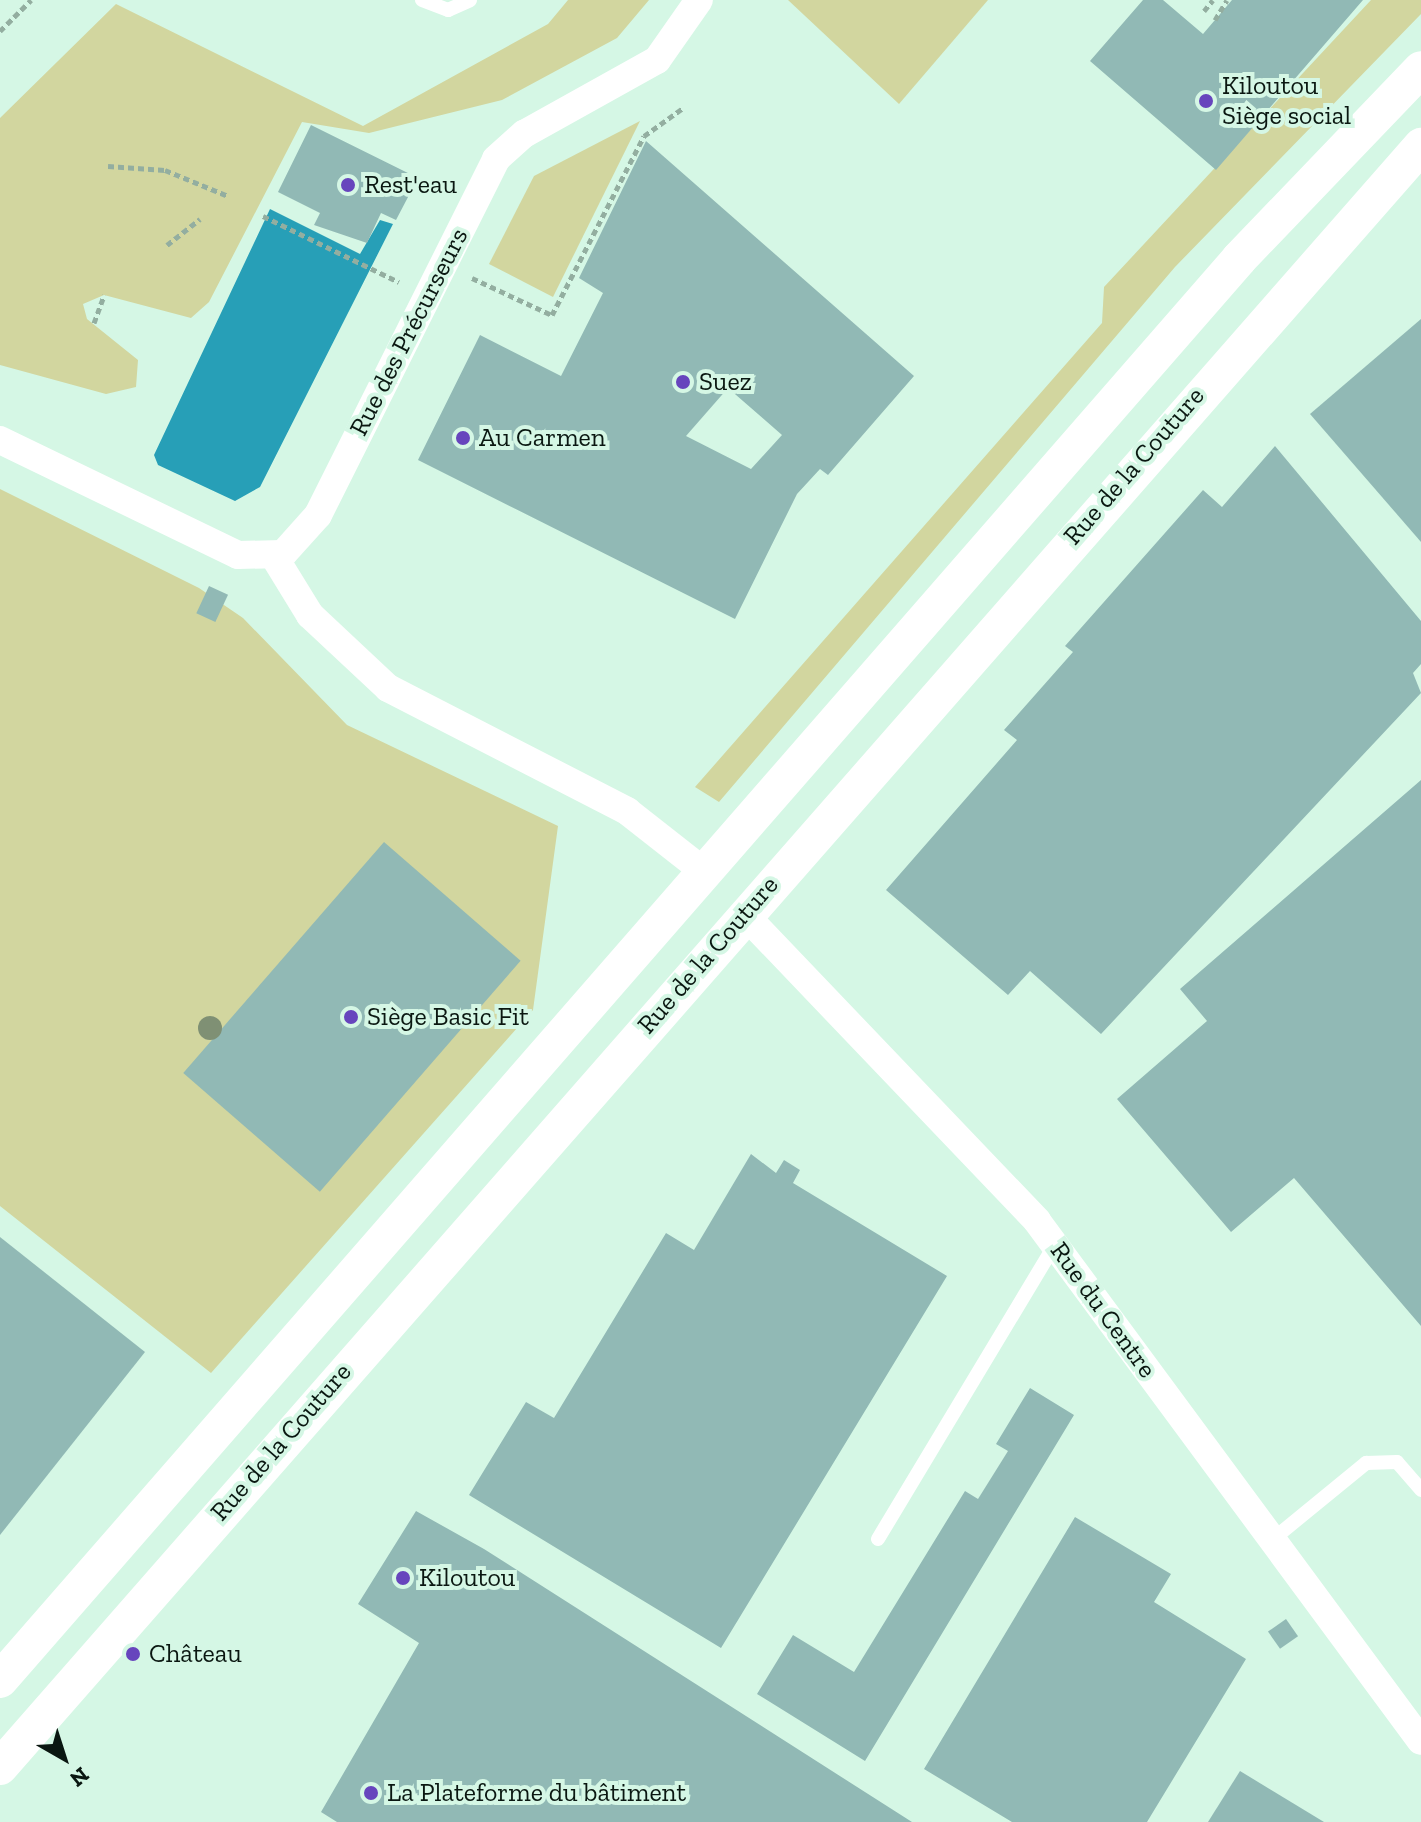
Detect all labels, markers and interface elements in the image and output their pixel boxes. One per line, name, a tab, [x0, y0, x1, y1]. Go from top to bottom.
place label: Kiloutou Siège social	[1222, 70, 1351, 132]
marker: Kiloutou Siège social	[1197, 92, 1215, 110]
place label: Rest'eau	[364, 169, 457, 201]
marker: Rest'eau	[339, 176, 357, 194]
street label: Rue des Précurseurs	[343, 223, 475, 441]
place label: Suez	[699, 366, 752, 398]
marker: Suez	[674, 373, 692, 391]
street label: Rue de la Couture	[1057, 381, 1211, 551]
place label: Au Carmen	[479, 422, 606, 454]
marker: Au Carmen	[454, 429, 472, 447]
street label: Rue de la Couture	[631, 870, 785, 1040]
place label: Siège Basic Fit	[367, 1001, 529, 1033]
marker: Siège Basic Fit	[342, 1008, 360, 1026]
street label: Rue du Centre	[1043, 1236, 1163, 1384]
street label: Rue de la Couture	[204, 1357, 358, 1527]
place label: Kiloutou	[419, 1562, 515, 1594]
marker: Kiloutou	[394, 1569, 412, 1587]
place label: Château	[149, 1638, 242, 1670]
marker: Château	[124, 1645, 142, 1663]
north arrow	[24, 1718, 104, 1798]
text: N	[64, 1761, 94, 1793]
place label: La Plateforme du bâtiment	[387, 1777, 686, 1809]
marker: La Plateforme du bâtiment	[362, 1784, 380, 1802]

